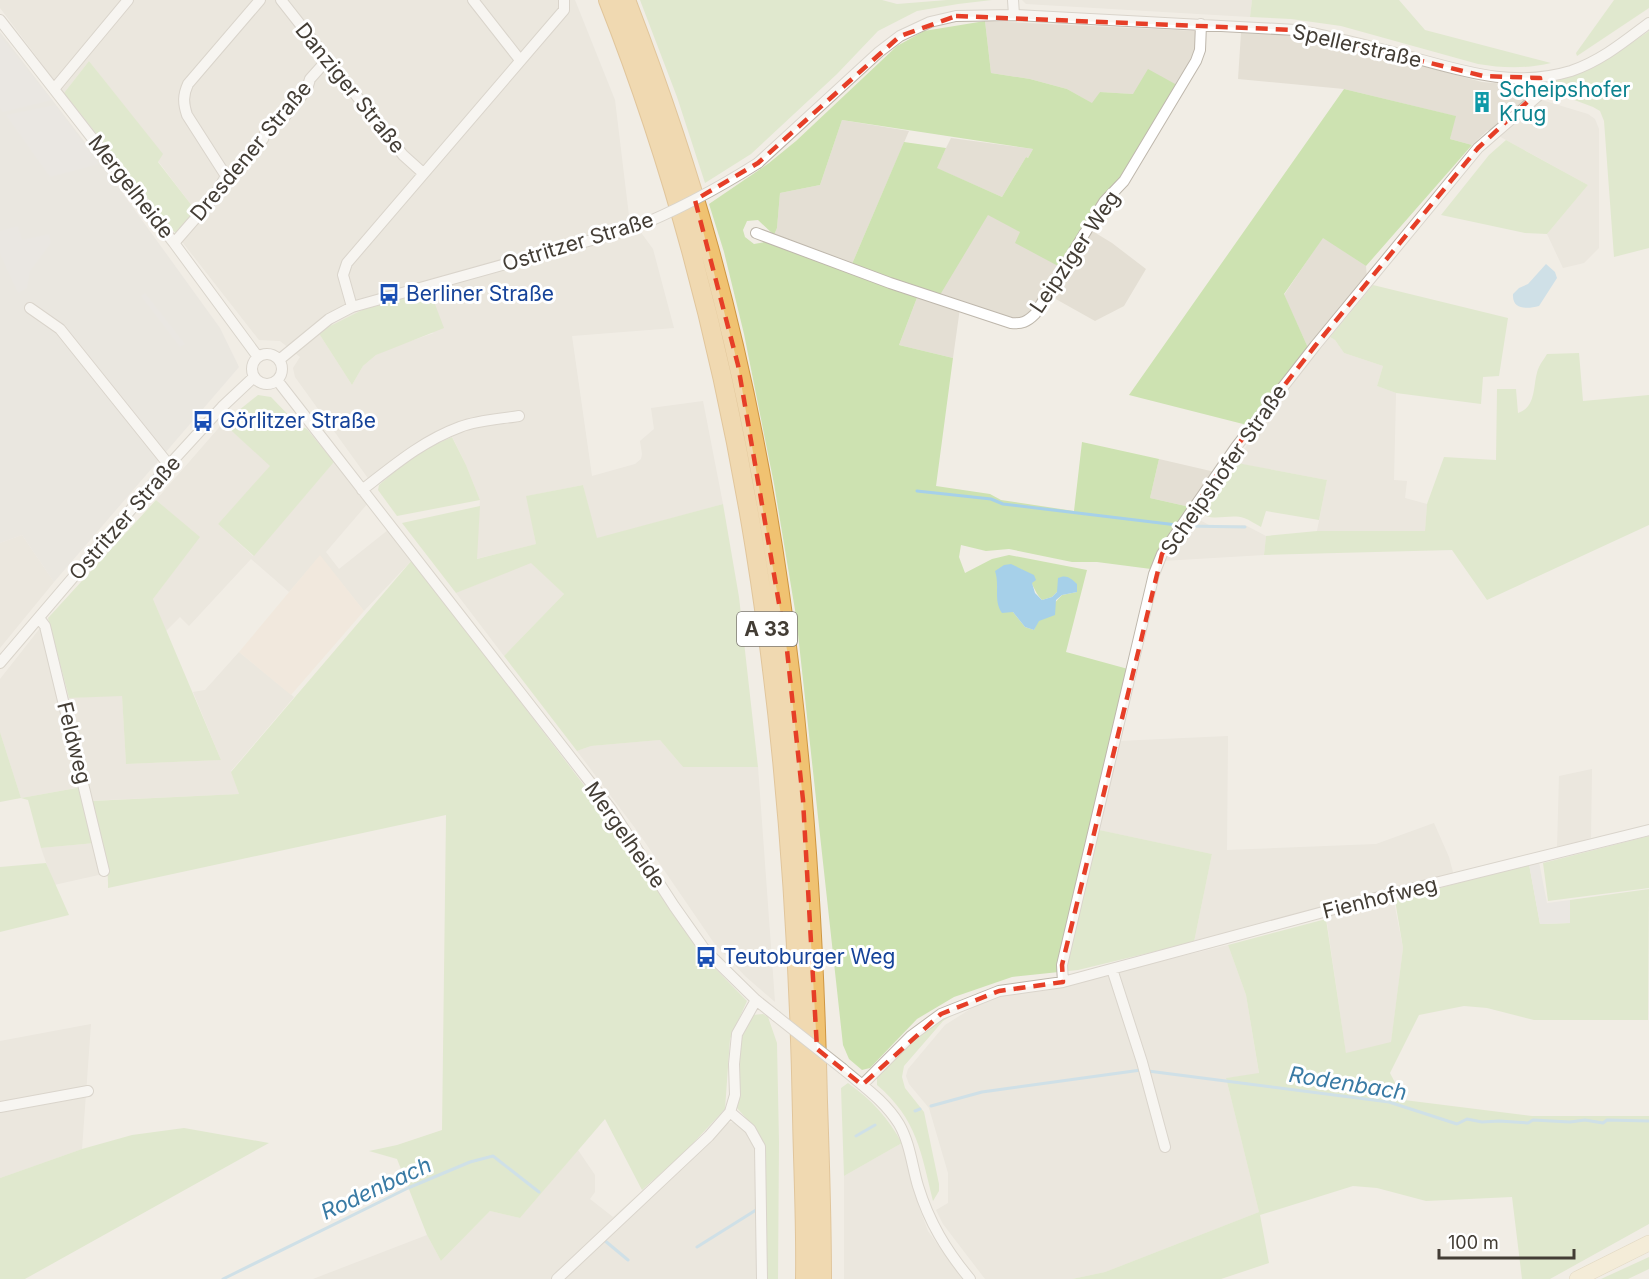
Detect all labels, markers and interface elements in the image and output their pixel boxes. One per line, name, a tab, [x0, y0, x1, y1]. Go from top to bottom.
street label: Danziger Straße	[290, 18, 411, 158]
street label: Spellerstraße	[1290, 19, 1424, 73]
street label: Dresdener Straße	[185, 76, 316, 226]
place label: Scheipshofer Krug	[1499, 77, 1631, 126]
building icon: Scheipshofer Krug	[1470, 90, 1494, 114]
street label: Mergelheide	[83, 130, 179, 243]
street label: Leipziger Weg	[1024, 186, 1125, 318]
street label: Ostritzer Straße	[499, 207, 656, 276]
place label: Berliner Straße	[406, 281, 554, 306]
bus stop icon: Berliner Straße	[377, 282, 401, 306]
street label: Scheipshofer Straße	[1155, 380, 1292, 560]
place label: Görlitzer Straße	[220, 408, 376, 433]
bus stop icon: Görlitzer Straße	[191, 409, 215, 433]
street label: Ostritzer Straße	[64, 450, 185, 585]
road number: A 33	[737, 612, 797, 646]
street label: Feldweg	[52, 699, 97, 787]
street label: Mergelheide	[580, 777, 671, 893]
street label: Fienhofweg	[1320, 871, 1440, 924]
place label: Teutoburger Weg	[723, 944, 895, 969]
bus stop icon: Teutoburger Weg	[694, 945, 718, 969]
water label: Rodenbach	[1287, 1061, 1409, 1105]
water label: Rodenbach	[317, 1151, 435, 1225]
scale bar	[1439, 1222, 1574, 1260]
text: 100 m	[1448, 1232, 1499, 1253]

